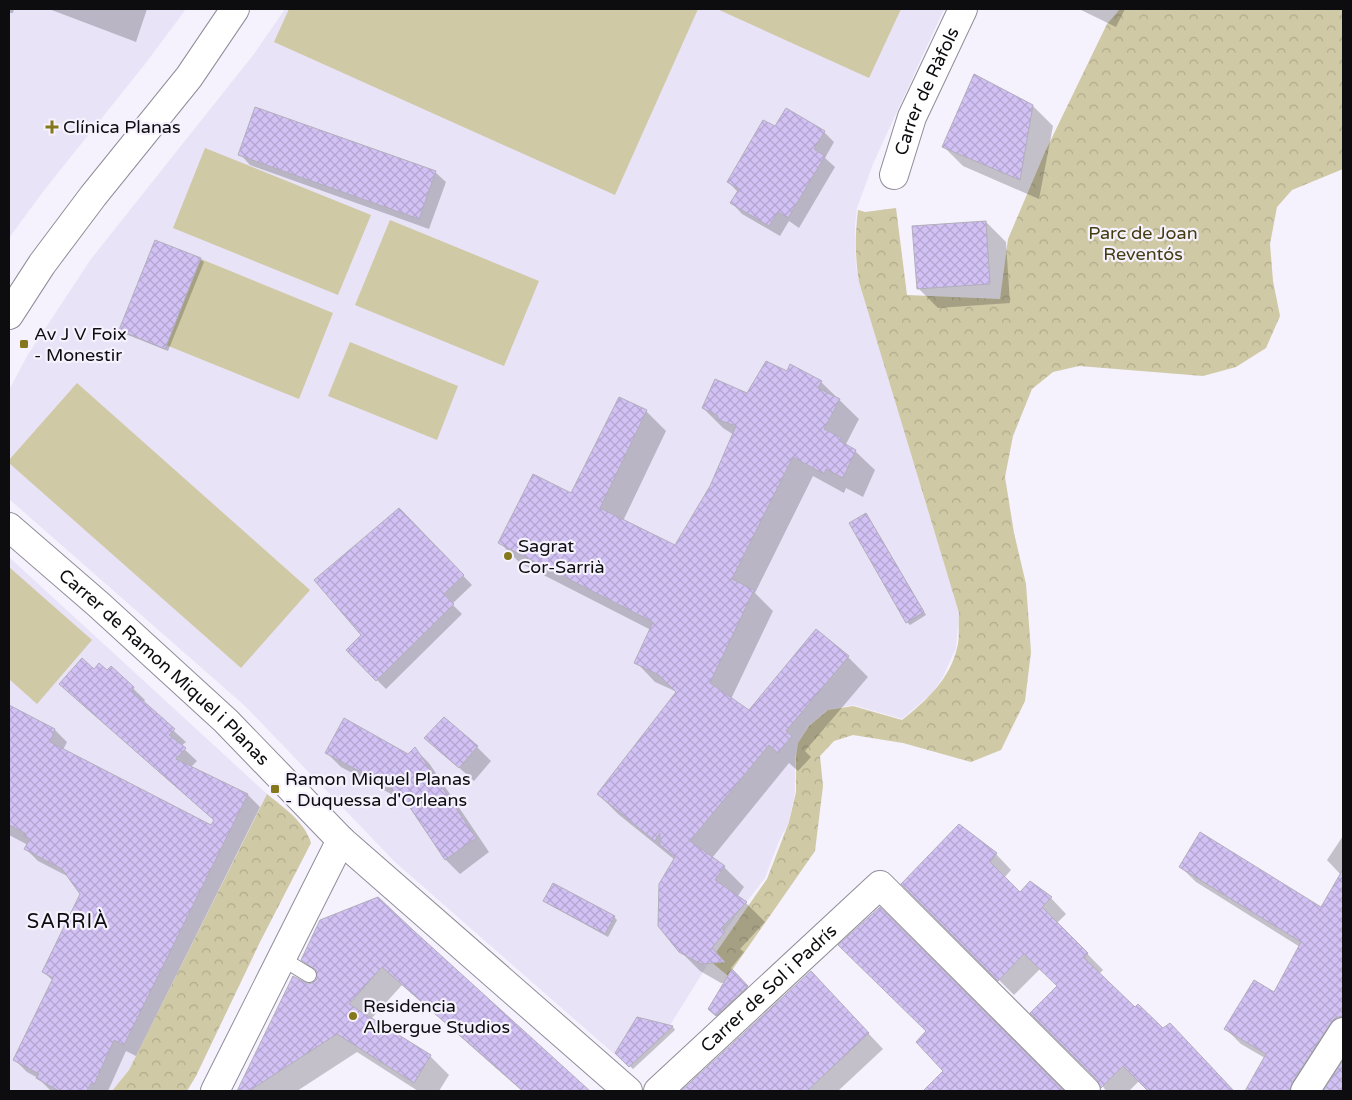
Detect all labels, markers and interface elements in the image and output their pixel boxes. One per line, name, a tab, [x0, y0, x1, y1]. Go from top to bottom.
street label: Carrer de Ràfols	[890, 24, 964, 158]
place label: Clínica Planas	[63, 116, 181, 138]
marker: Clínica Planas	[45, 120, 59, 134]
park label: Parc de Joan Reventós	[1088, 222, 1198, 265]
place label: Av J V Foix - Monestir	[34, 323, 127, 366]
marker: Av J V Foix - Monestir	[18, 338, 30, 350]
place label: Sagrat Cor-Sarrià	[518, 535, 605, 578]
marker: Sagrat Cor-Sarrià	[502, 550, 514, 562]
street label: Carrer de Ramon Miquel i Planas	[54, 564, 274, 770]
place label: Ramon Miquel Planas - Duquessa d'Orleans	[285, 768, 471, 811]
marker: Ramon Miquel Planas - Duquessa d'Orleans	[269, 783, 281, 795]
district label: SARRIÀ	[27, 909, 109, 934]
street label: Carrer de Sol i Padrís	[696, 920, 841, 1057]
place label: Residencia Albergue Studios	[363, 995, 510, 1038]
marker: Residencia Albergue Studios	[347, 1010, 359, 1022]

